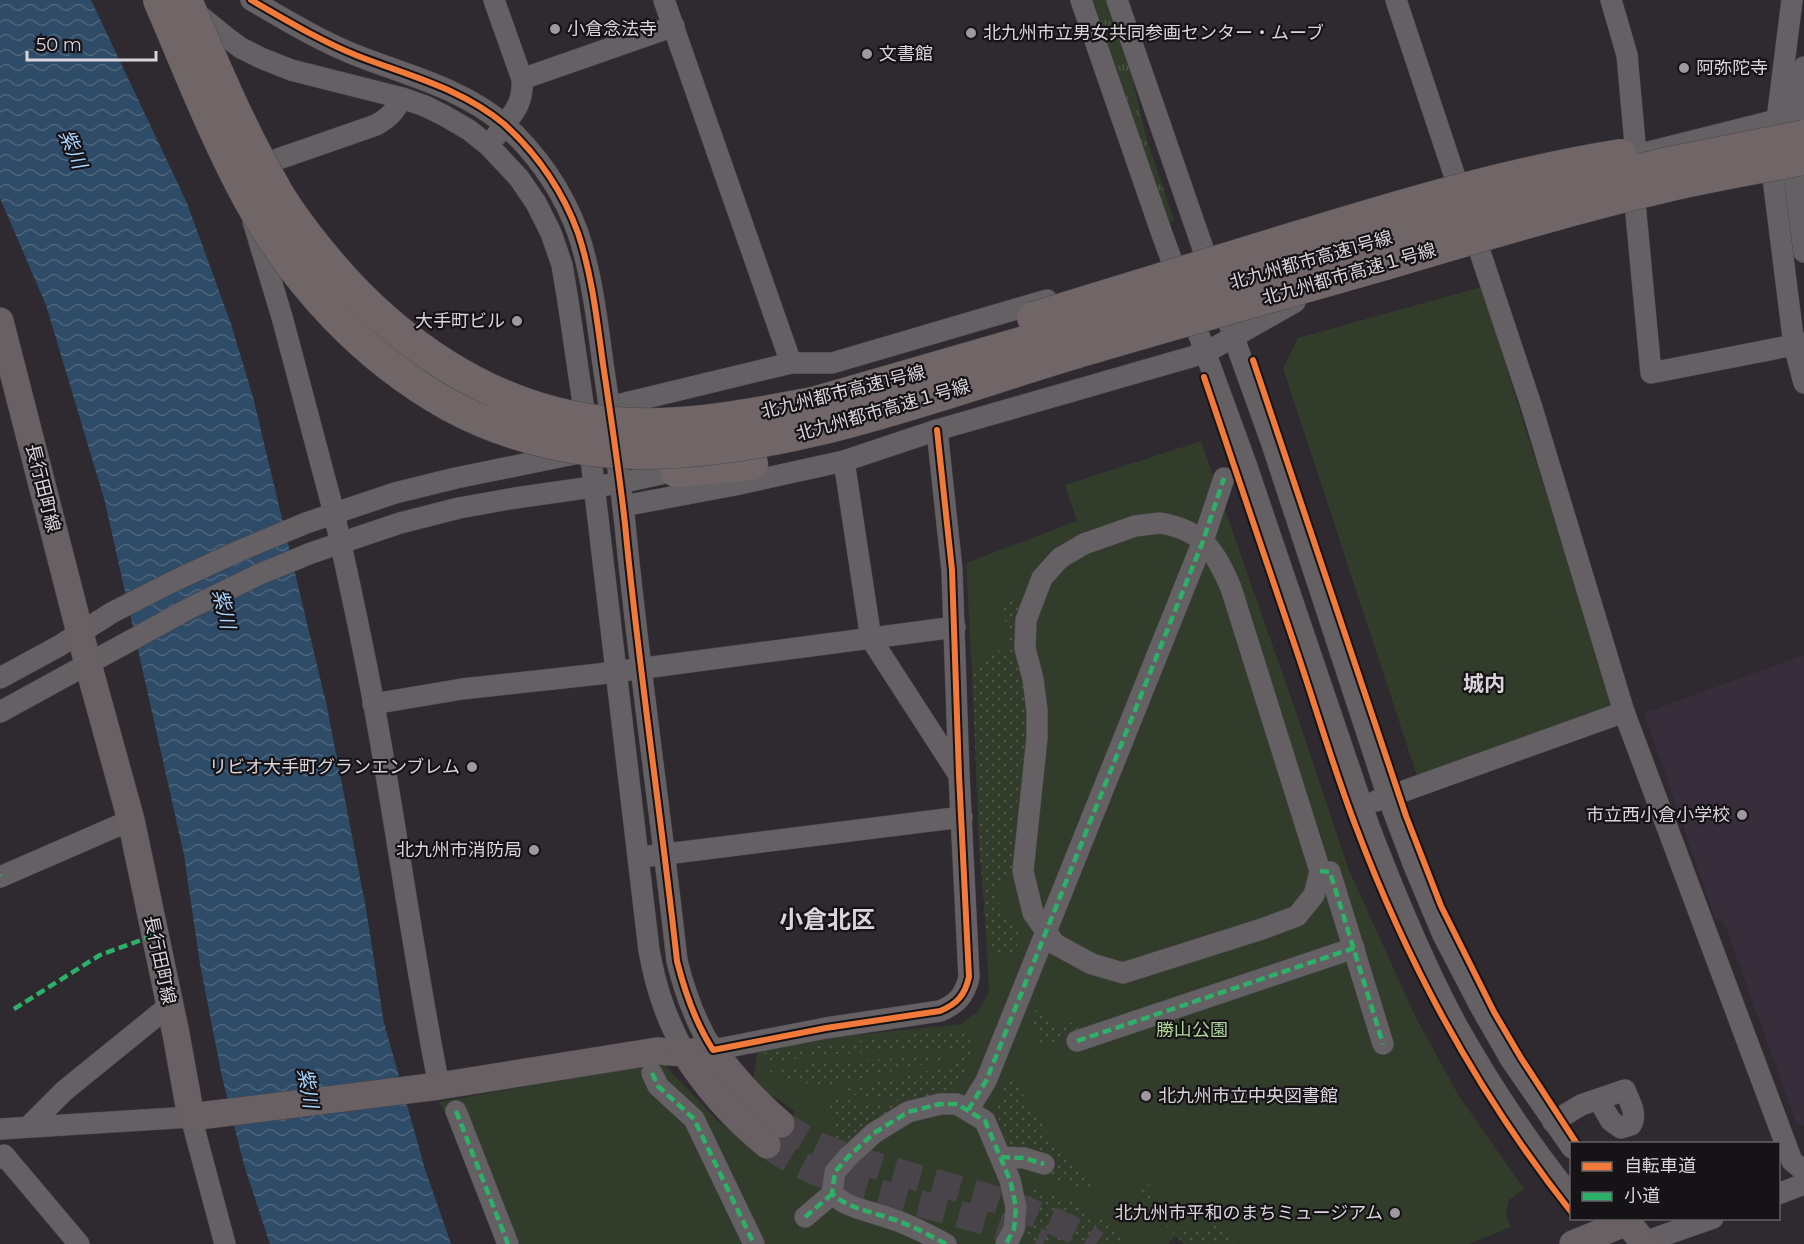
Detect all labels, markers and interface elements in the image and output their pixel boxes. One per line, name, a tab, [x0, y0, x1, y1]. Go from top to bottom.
place label: 小倉念法寺	[567, 18, 657, 40]
marker: 小倉念法寺	[548, 22, 562, 36]
place label: 北九州市立男女共同参画センター・ムーブ	[983, 22, 1324, 44]
scale bar	[27, 24, 156, 62]
marker: 北九州市立男女共同参画センター・ムーブ	[964, 26, 978, 40]
text: 50 m	[36, 34, 82, 56]
place label: 文書館	[879, 43, 933, 65]
marker: 文書館	[860, 47, 874, 61]
place label: 阿弥陀寺	[1696, 57, 1768, 79]
marker: 阿弥陀寺	[1677, 61, 1691, 75]
water label: 紫川	[54, 126, 93, 174]
street label: 北九州都市高速1号線	[1227, 226, 1395, 294]
street label: 北九州都市高速１号線	[1259, 239, 1439, 309]
place label: 大手町ビル	[415, 310, 505, 332]
marker: 大手町ビル	[510, 314, 524, 328]
street label: 北九州都市高速1号線	[759, 361, 927, 423]
street label: 北九州都市高速１号線	[793, 375, 973, 445]
street label: 長行田町線	[21, 442, 65, 534]
water label: 紫川	[208, 587, 241, 633]
district label: 城内	[1463, 671, 1505, 696]
place label: リビオ大手町グランエンブレム	[209, 756, 460, 778]
marker: リビオ大手町グランエンブレム	[465, 760, 479, 774]
place label: 市立西小倉小学校	[1586, 804, 1730, 826]
marker: 市立西小倉小学校	[1735, 808, 1749, 822]
place label: 北九州市消防局	[396, 839, 522, 861]
marker: 北九州市消防局	[527, 843, 541, 857]
district label: 小倉北区	[779, 905, 875, 934]
street label: 長行田町線	[140, 914, 180, 1006]
park label: 勝山公園	[1156, 1019, 1228, 1041]
water label: 紫川	[293, 1066, 324, 1112]
place label: 北九州市立中央図書館	[1158, 1085, 1338, 1107]
marker: 北九州市立中央図書館	[1139, 1089, 1153, 1103]
legend	[1570, 1142, 1780, 1220]
text: 自転車道	[1624, 1155, 1696, 1177]
text: 小道	[1624, 1185, 1660, 1207]
place label: 北九州市平和のまちミュージアム	[1115, 1202, 1383, 1224]
marker: 北九州市平和のまちミュージアム	[1388, 1206, 1402, 1220]

